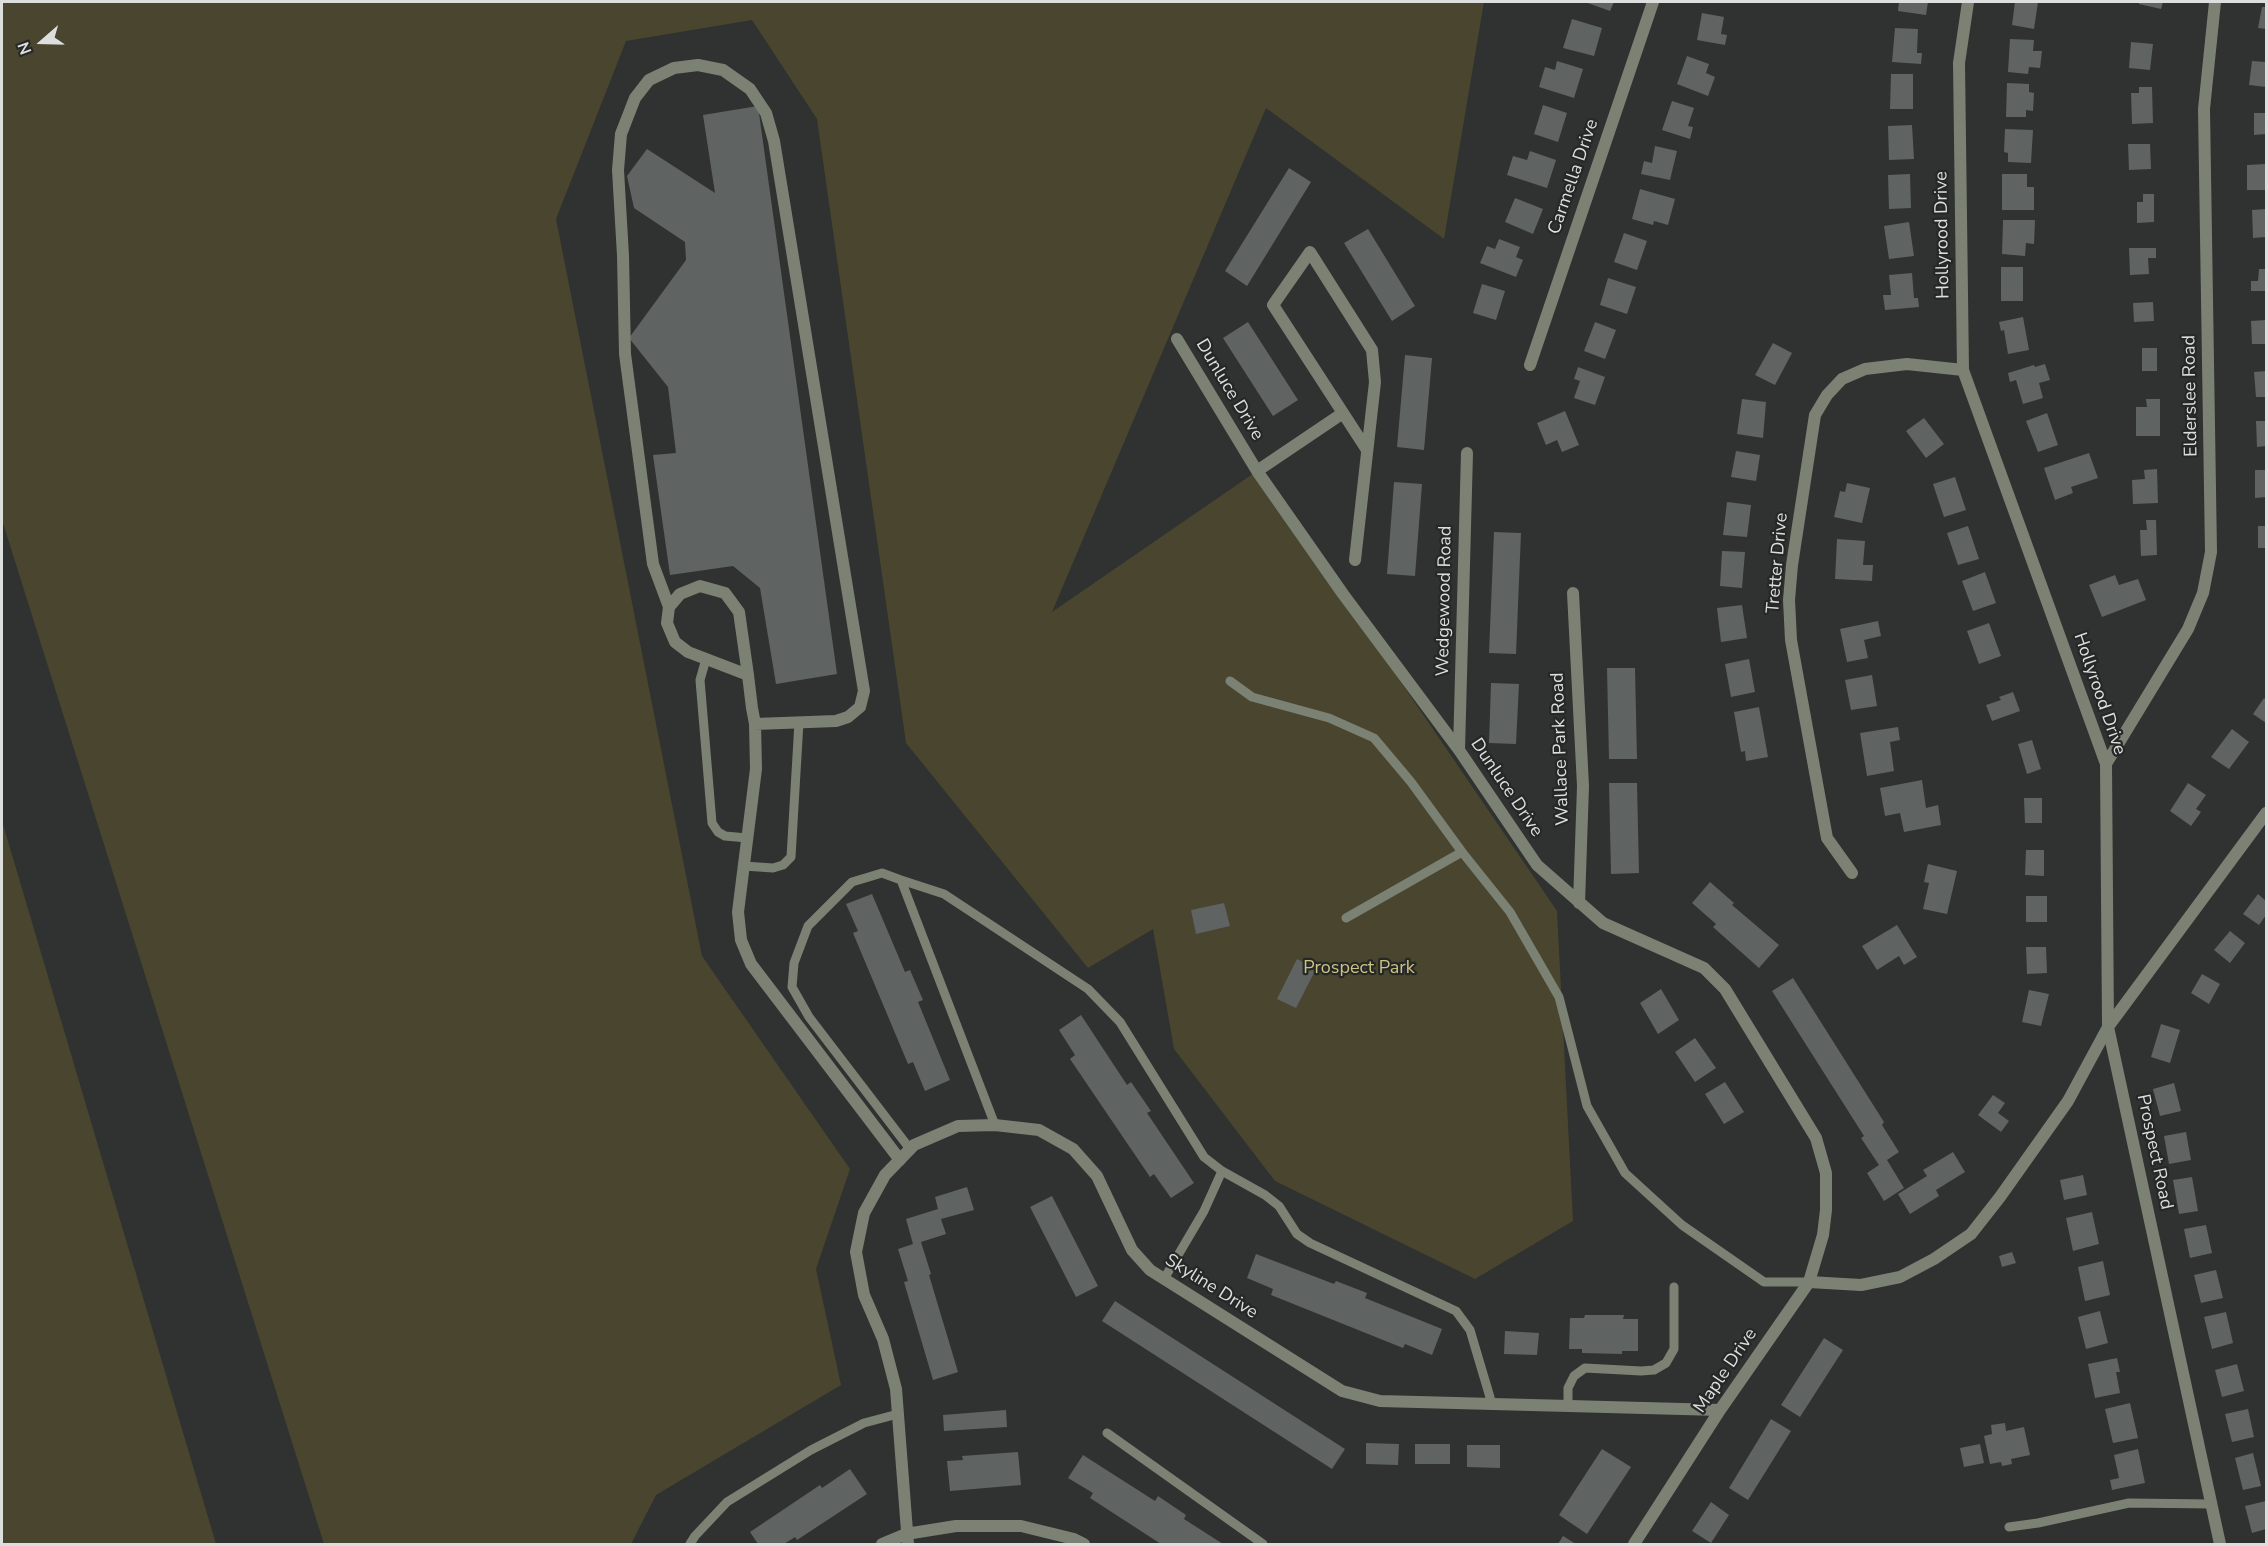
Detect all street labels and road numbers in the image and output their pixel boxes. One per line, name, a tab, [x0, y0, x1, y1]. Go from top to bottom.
street label: Carmella Drive	[1544, 117, 1604, 237]
street label: Hollyrood Drive	[1931, 171, 1955, 299]
street label: Elderslee Road	[2179, 335, 2203, 457]
street label: Dunluce Drive	[1190, 336, 1268, 444]
street label: Tretter Drive	[1763, 512, 1793, 614]
street label: Wedgewood Road	[1433, 525, 1457, 677]
street label: Hollyrood Drive	[2068, 630, 2130, 758]
street label: Wallace Park Road	[1548, 672, 1574, 826]
street label: Dunluce Drive	[1465, 735, 1547, 841]
street label: Prospect Road	[2131, 1092, 2177, 1212]
street label: Skyline Drive	[1160, 1250, 1262, 1324]
street label: Maple Drive	[1690, 1325, 1762, 1417]

